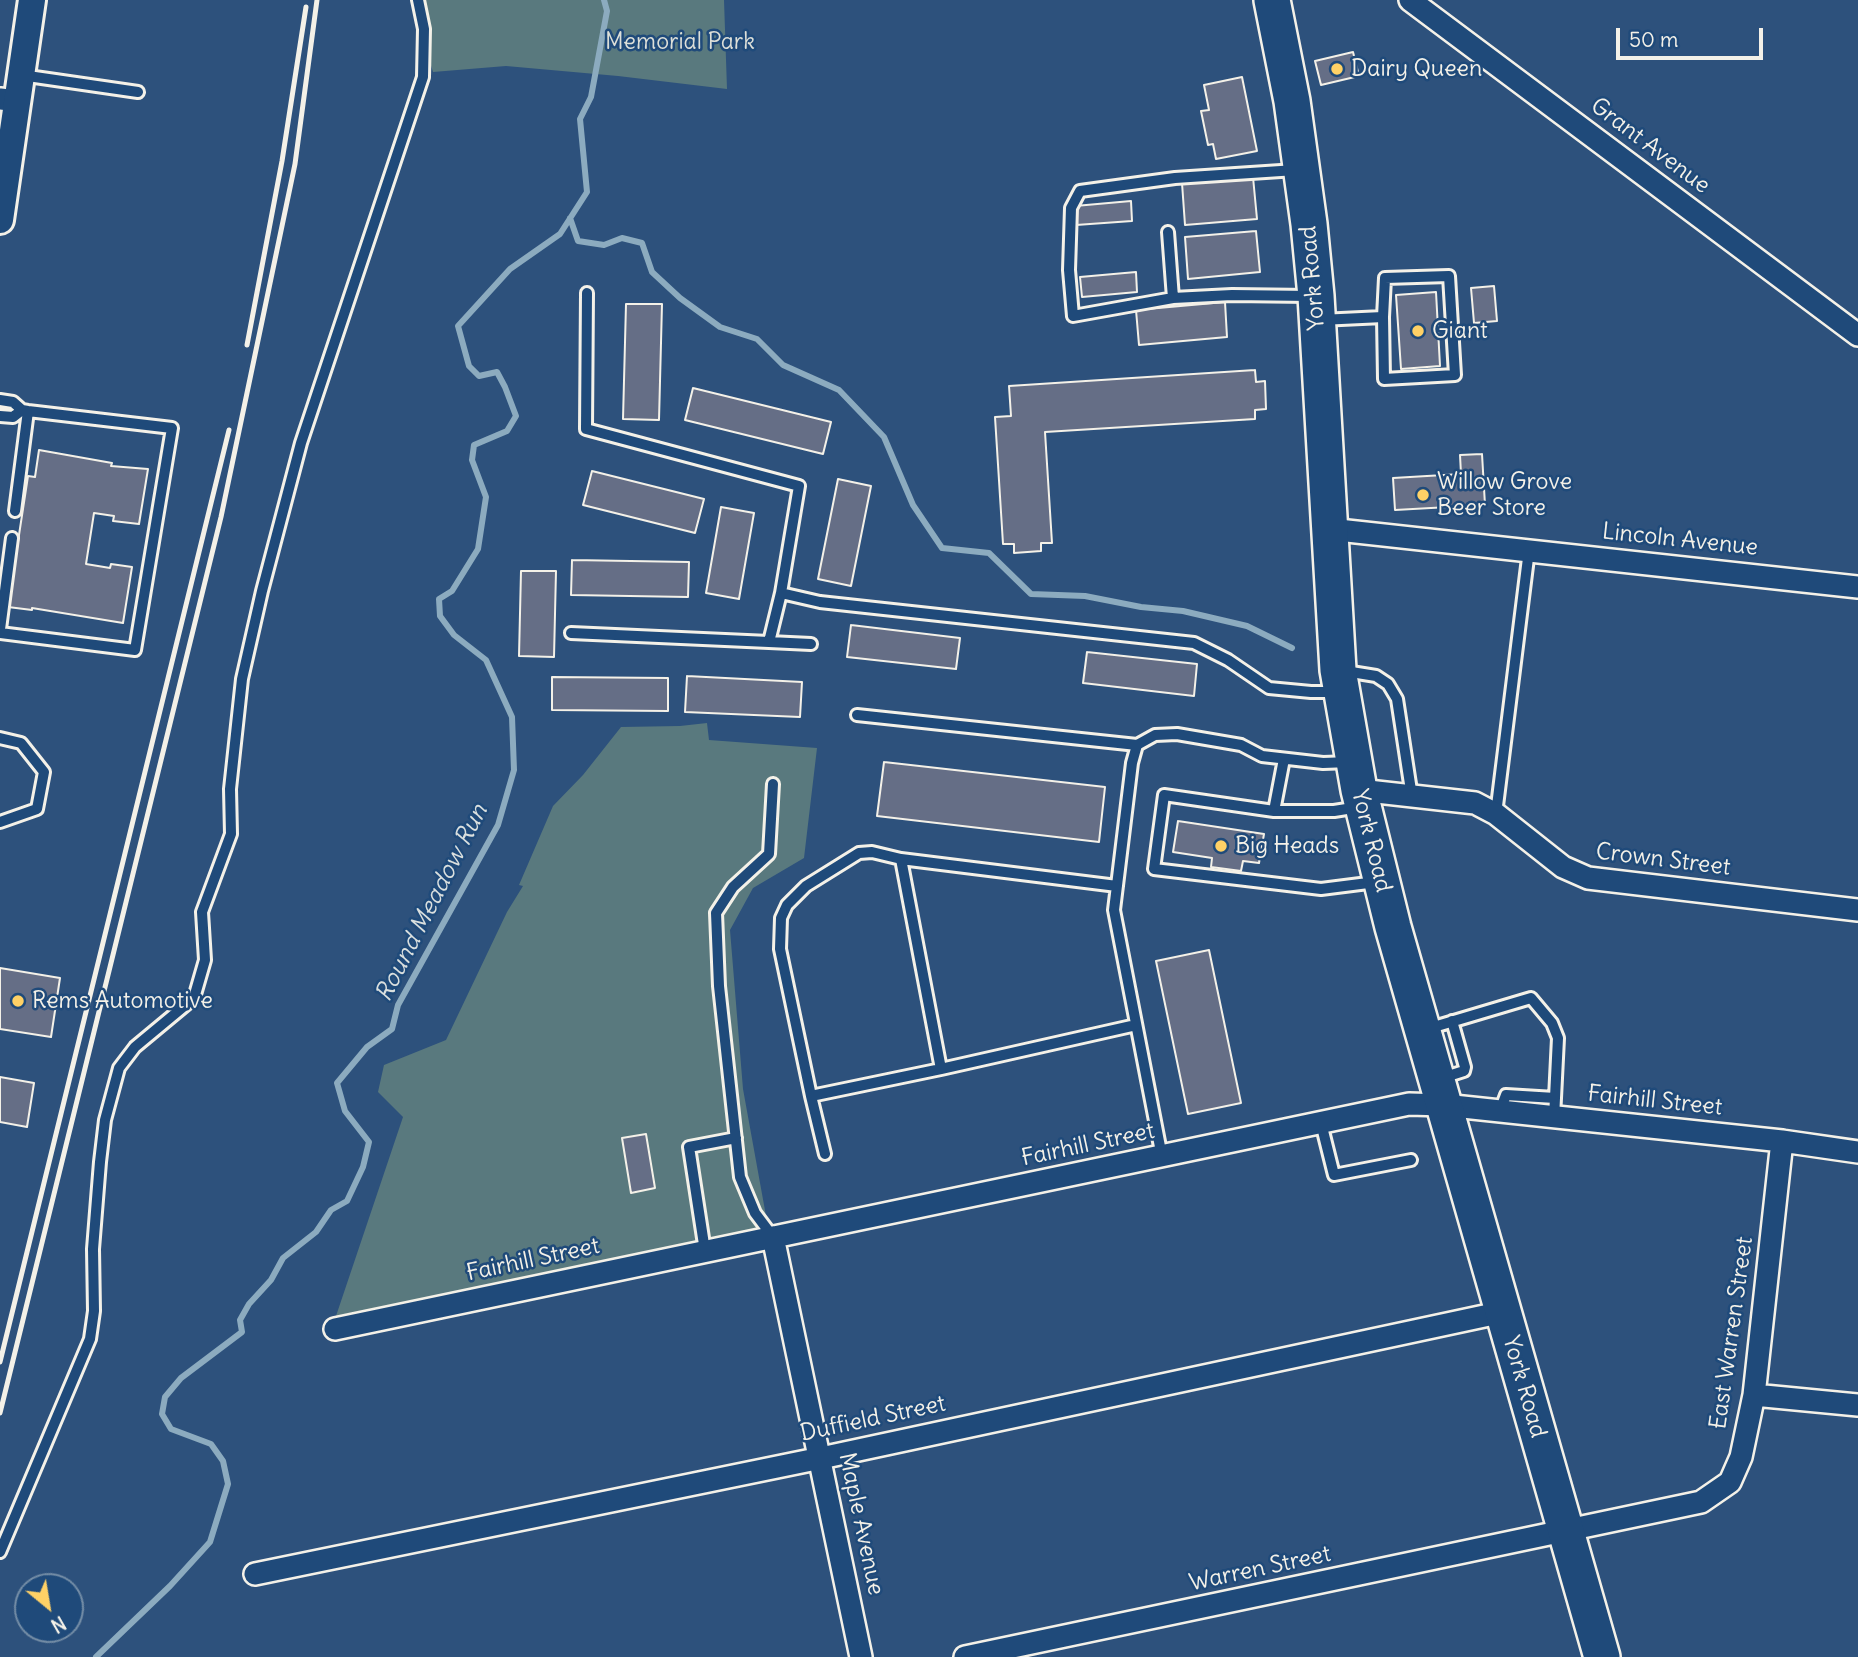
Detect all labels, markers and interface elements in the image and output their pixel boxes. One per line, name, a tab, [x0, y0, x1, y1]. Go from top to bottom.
scale bar	[1620, 14, 1767, 58]
text: 50 m	[1629, 26, 1678, 53]
park label: Memorial Park	[605, 28, 755, 56]
place label: Dairy Queen	[1351, 55, 1482, 83]
marker: Dairy Queen	[1329, 61, 1345, 77]
street label: Grant Avenue	[1585, 92, 1715, 200]
street label: York Road	[1295, 225, 1331, 331]
place label: Giant	[1432, 317, 1488, 345]
marker: Giant	[1410, 323, 1426, 339]
place label: Willow Grove Beer Store	[1437, 468, 1572, 522]
marker: Willow Grove Beer Store	[1415, 487, 1431, 503]
street label: Lincoln Avenue	[1601, 518, 1759, 562]
street label: York Road	[1345, 787, 1397, 895]
water label: Round Meadow Run	[370, 800, 494, 1006]
place label: Big Heads	[1235, 832, 1339, 860]
marker: Big Heads	[1213, 838, 1229, 854]
street label: Crown Street	[1594, 838, 1732, 882]
place label: Rems Automotive	[32, 987, 213, 1015]
marker: Rems Automotive	[10, 993, 26, 1009]
street label: Fairhill Street	[1586, 1080, 1724, 1122]
street label: Fairhill Street	[1019, 1117, 1157, 1173]
street label: Fairhill Street	[464, 1232, 602, 1288]
street label: East Warren Street	[1705, 1235, 1759, 1431]
street label: York Road	[1496, 1333, 1552, 1441]
street label: Duffield Street	[798, 1390, 948, 1448]
street label: Maple Avenue	[832, 1450, 890, 1598]
street label: Warren Street	[1187, 1541, 1333, 1597]
north arrow	[14, 1573, 84, 1643]
text: N	[47, 1611, 70, 1638]

